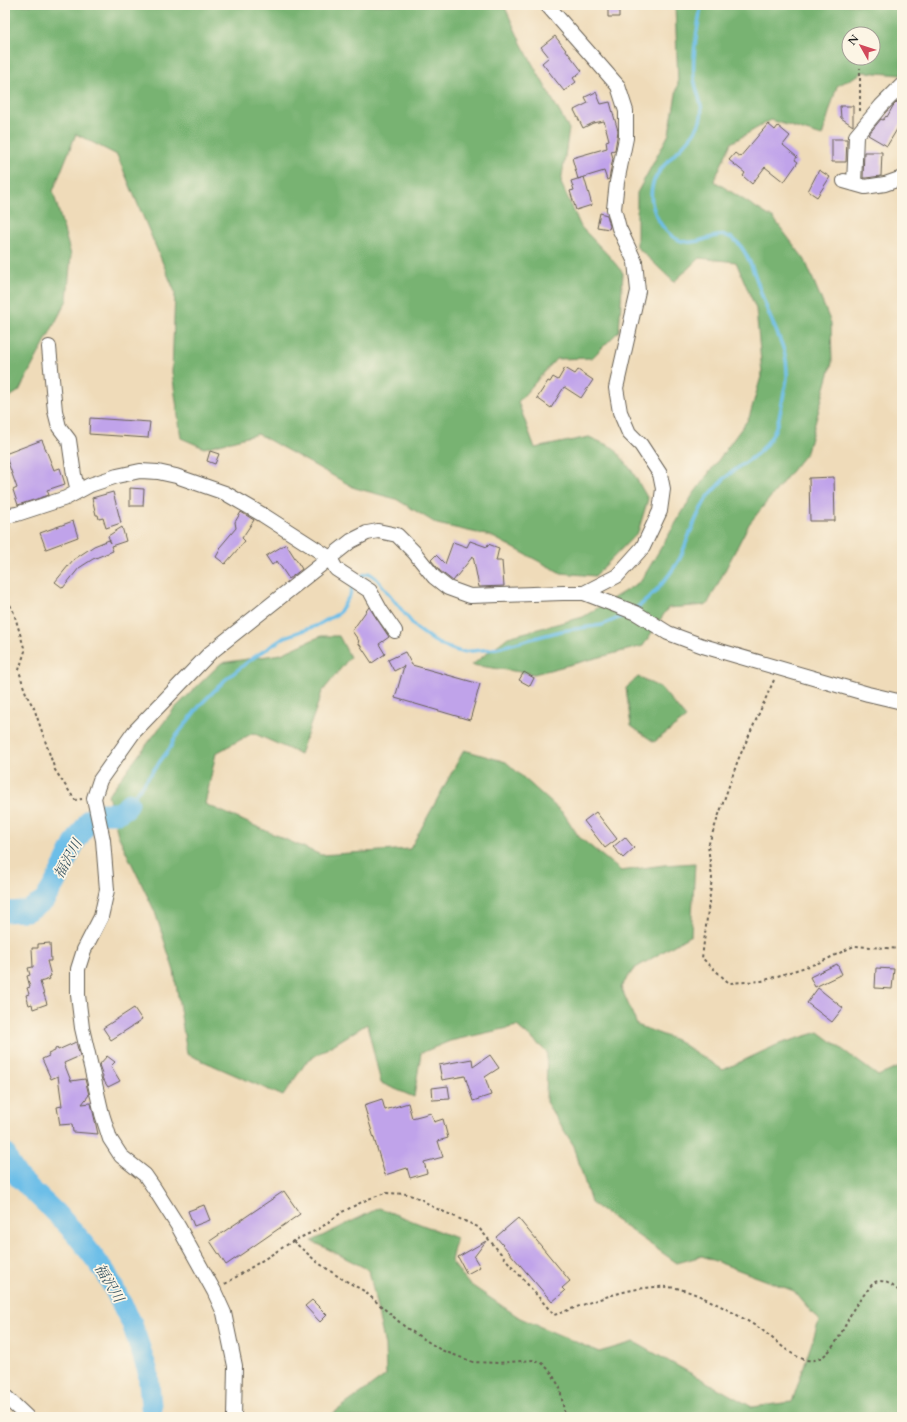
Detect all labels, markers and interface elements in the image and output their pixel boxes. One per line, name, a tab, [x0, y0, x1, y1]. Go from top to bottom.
north arrow	[841, 26, 881, 66]
text: N	[845, 31, 863, 48]
water label: 福沢川	[50, 834, 87, 882]
water label: 福沢川	[90, 1260, 129, 1308]

